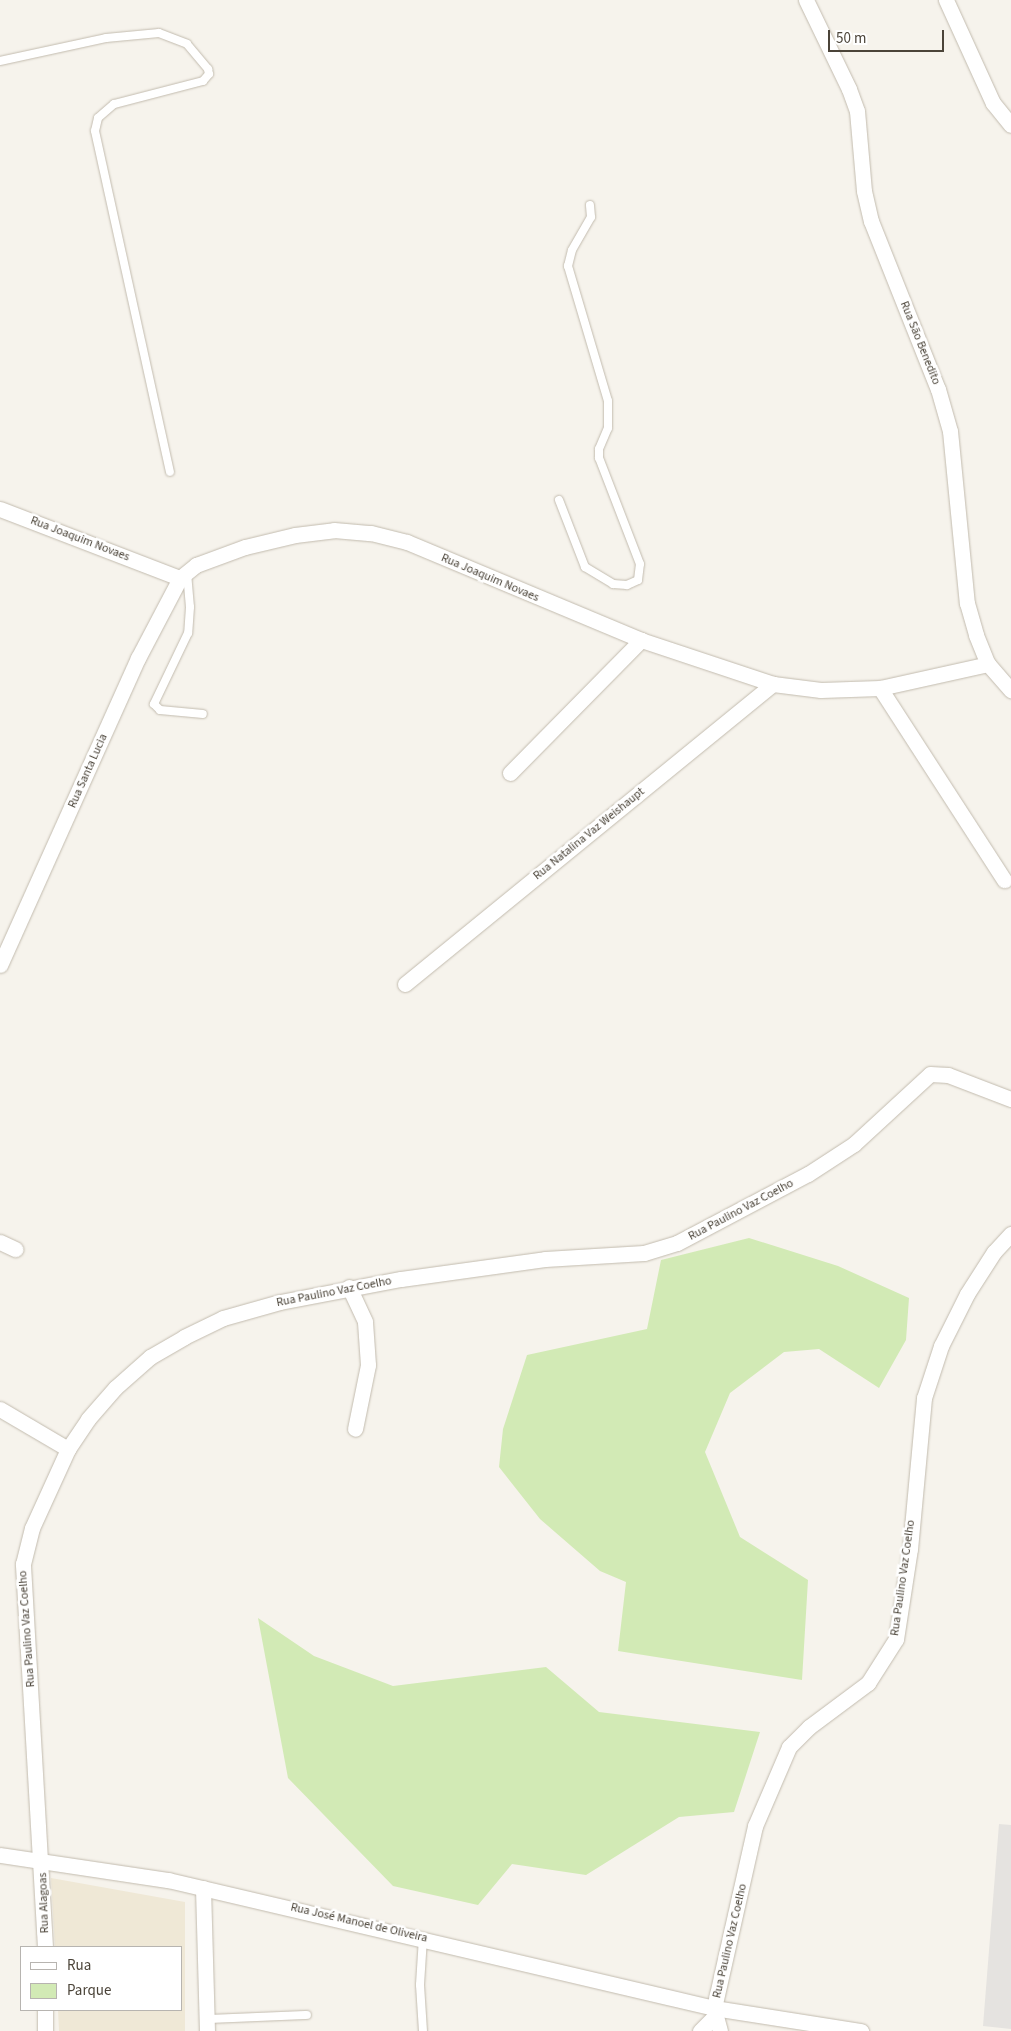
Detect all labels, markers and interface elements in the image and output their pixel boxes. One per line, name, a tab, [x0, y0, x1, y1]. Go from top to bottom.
scale bar	[831, 20, 947, 52]
text: 50 m	[836, 28, 866, 49]
street label: Rua São Benedito	[897, 299, 943, 387]
street label: Rua Joaquim Novaes	[28, 513, 132, 565]
street label: Rua Joaquim Novaes	[439, 551, 541, 605]
street label: Rua Santa Lucia	[65, 732, 111, 810]
street label: Rua Natalina Vaz Weishaupt	[531, 785, 647, 883]
street label: Rua Paulino Vaz Coelho	[686, 1176, 796, 1244]
street label: Rua Paulino Vaz Coelho	[275, 1274, 393, 1310]
street label: Rua Paulino Vaz Coelho	[888, 1519, 918, 1637]
street label: Rua Paulino Vaz Coelho	[16, 1570, 38, 1688]
street label: Rua Alagoas	[36, 1872, 52, 1934]
street label: Rua Paulino Vaz Coelho	[710, 1882, 750, 2000]
street label: Rua José Manoel de Oliveira	[289, 1900, 429, 1946]
legend	[20, 1946, 182, 2011]
text: Rua	[67, 1955, 91, 1976]
text: Parque	[67, 1980, 111, 2001]

